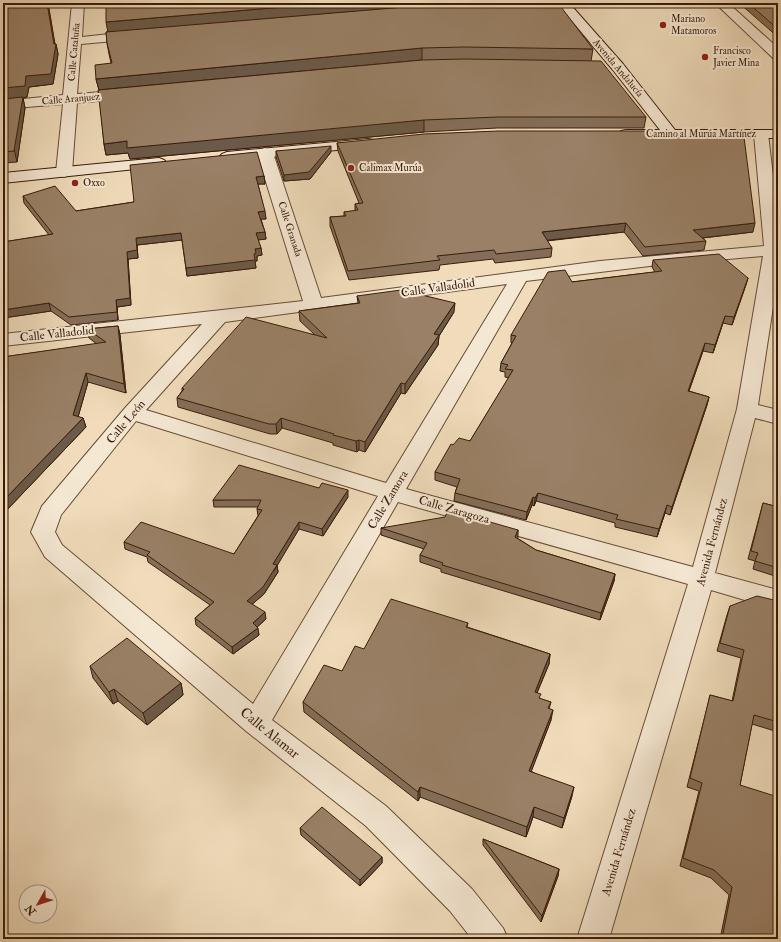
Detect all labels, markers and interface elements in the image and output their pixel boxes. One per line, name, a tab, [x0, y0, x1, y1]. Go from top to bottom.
place label: Mariano Matamoros	[671, 13, 717, 37]
marker: Mariano Matamoros	[658, 20, 668, 30]
street label: Calle Cataluña	[65, 21, 83, 82]
street label: Avenida Andalucía	[589, 36, 646, 100]
place label: Francisco Javier Mina	[712, 45, 760, 70]
marker: Francisco Javier Mina	[700, 52, 710, 62]
street label: Calle Aranjuez	[41, 90, 101, 109]
street label: Camino al Murúa Martínez	[646, 128, 756, 140]
place label: Calimax Murúa	[359, 162, 423, 174]
marker: Calimax Murúa	[346, 163, 356, 173]
place label: Oxxo	[83, 177, 105, 189]
marker: Oxxo	[70, 178, 80, 188]
street label: Calle Granada	[275, 200, 305, 259]
street label: Calle Valladolid	[400, 275, 476, 301]
street label: Calle Valladolid	[19, 323, 95, 345]
street label: Calle León	[103, 397, 149, 447]
street label: Calle Zamora	[365, 467, 412, 532]
street label: Calle Zaragoza	[417, 493, 492, 528]
street label: Avenida Fernández	[693, 496, 731, 589]
street label: Calle Alamar	[237, 704, 304, 763]
street label: Avenida Fernández	[598, 806, 640, 899]
north arrow	[18, 884, 58, 924]
text: N	[22, 901, 39, 919]

